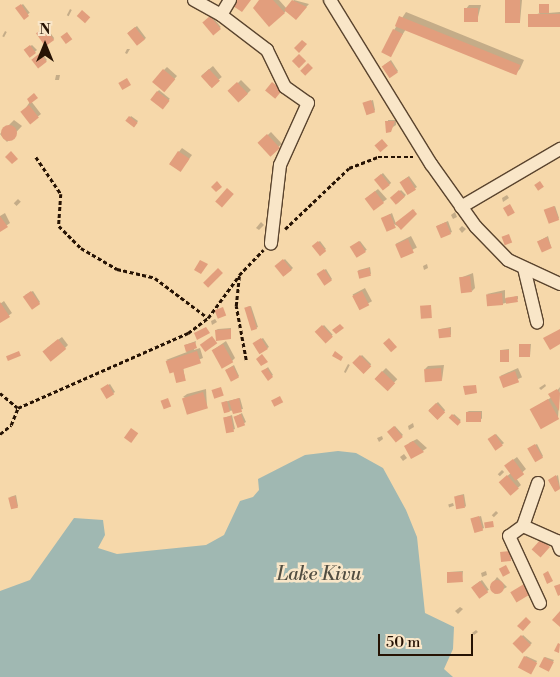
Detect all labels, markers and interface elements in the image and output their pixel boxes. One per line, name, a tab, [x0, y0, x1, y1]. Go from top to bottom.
north arrow	[20, 20, 70, 70]
text: N	[39, 21, 51, 39]
water label: Lake Kivu	[277, 564, 361, 586]
scale bar	[380, 624, 475, 656]
text: 50 m	[386, 633, 420, 652]

